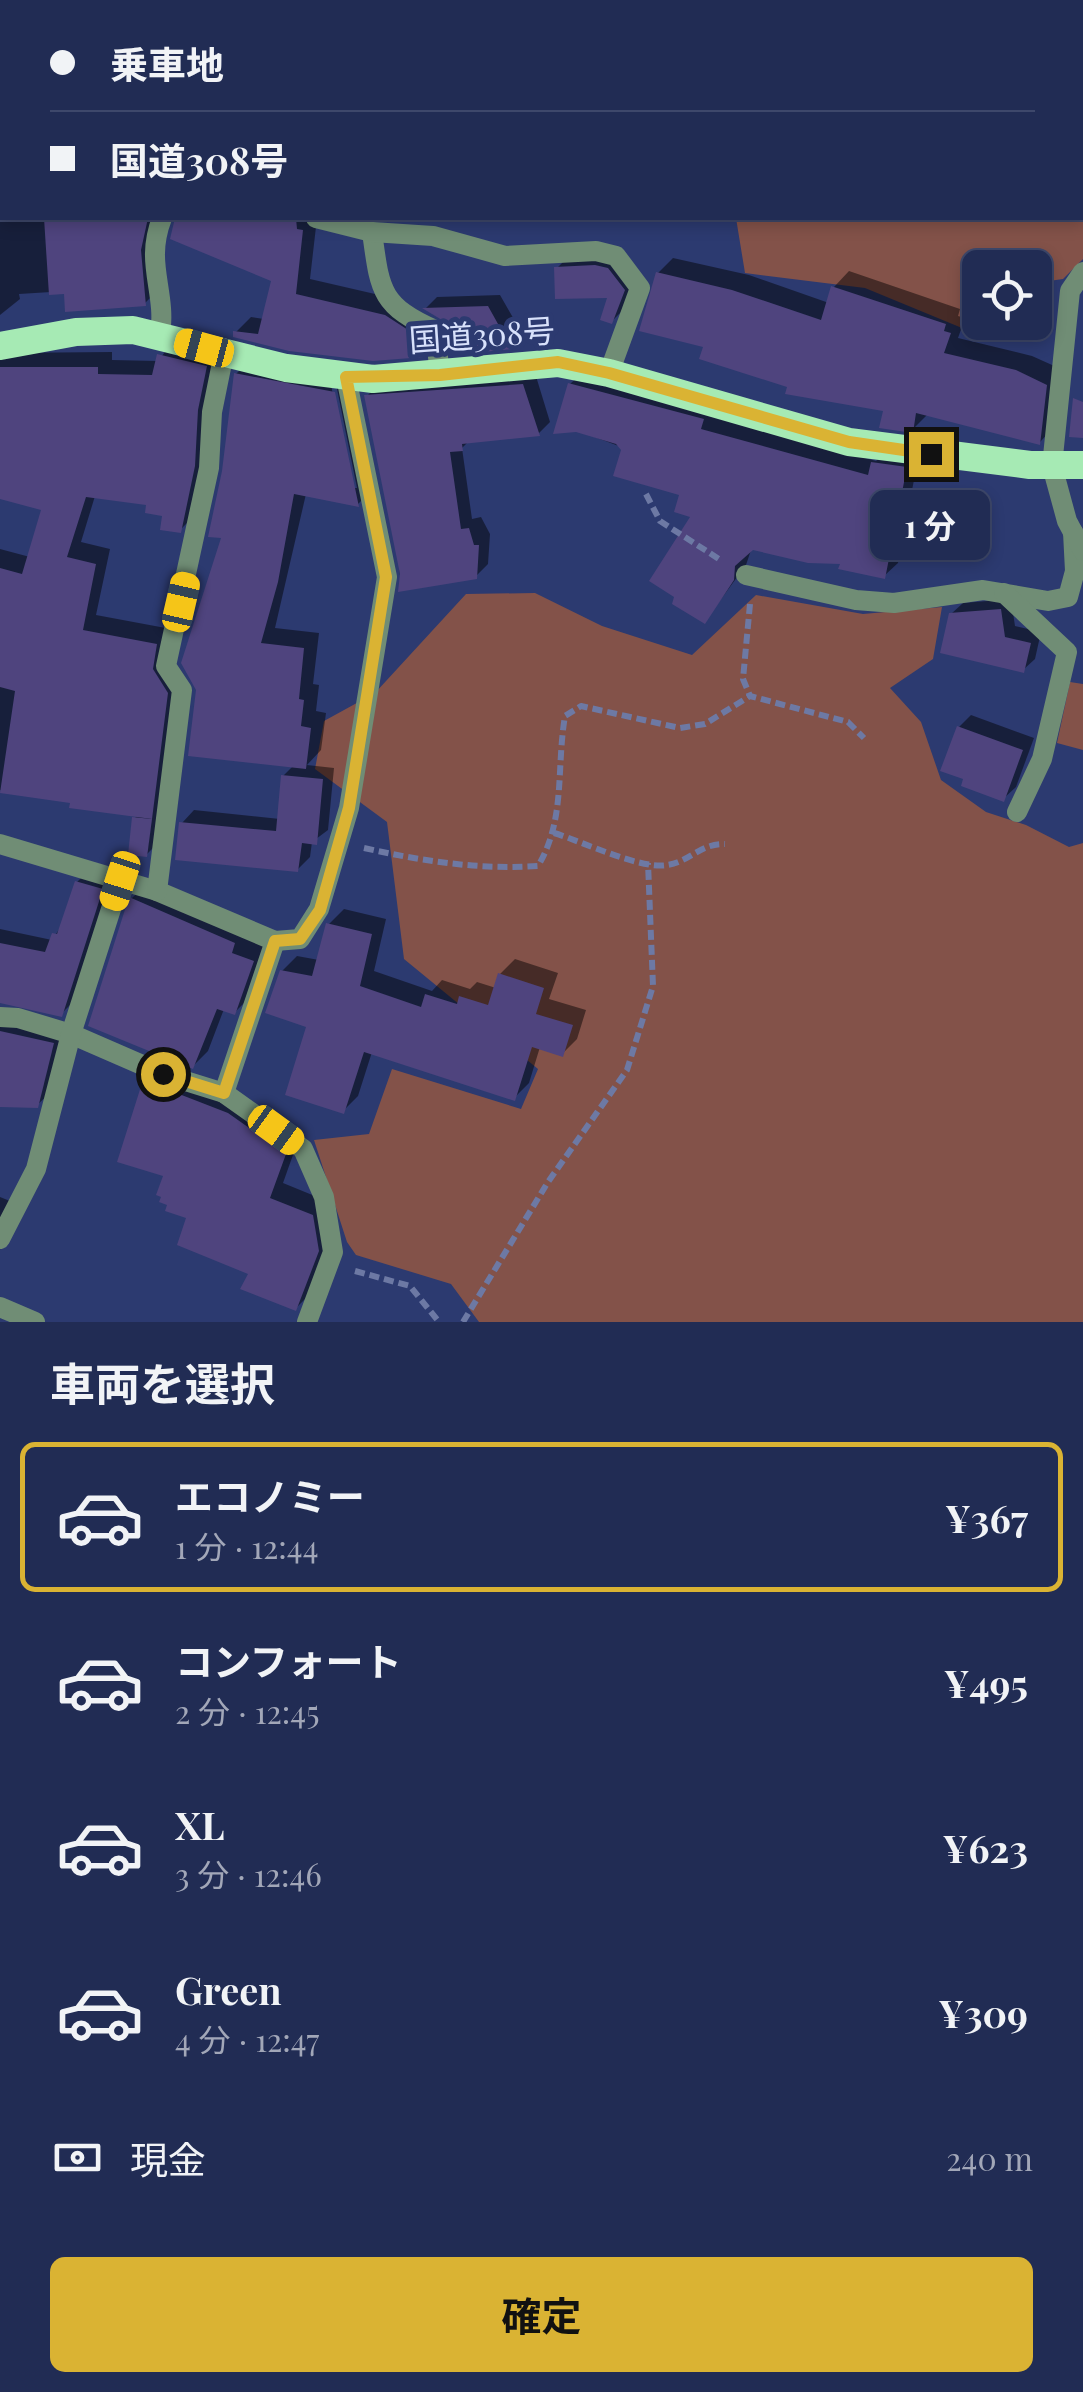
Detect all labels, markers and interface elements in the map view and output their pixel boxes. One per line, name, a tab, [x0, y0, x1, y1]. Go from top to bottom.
text: 乗車地	[110, 38, 224, 89]
text: 国道308号	[110, 134, 288, 185]
map controls	[962, 250, 1052, 340]
button: locate	[962, 250, 1052, 340]
street label: 国道308号	[407, 307, 556, 360]
car	[171, 326, 237, 370]
route end	[909, 432, 954, 477]
callout: 1 分	[871, 489, 991, 559]
text: 1 分	[904, 503, 956, 546]
car	[160, 569, 202, 635]
car	[96, 848, 144, 914]
route start	[141, 1052, 186, 1097]
car	[243, 1100, 309, 1160]
text: 車両を選択	[50, 1352, 275, 1412]
text: エコノミー	[175, 1470, 365, 1521]
icon: car	[55, 1472, 145, 1562]
text: ¥367	[945, 1492, 1028, 1543]
text: 1 分 · 12:44	[175, 1524, 319, 1567]
text: コンフォート	[175, 1635, 402, 1686]
icon: car	[55, 1637, 145, 1727]
text: ¥495	[944, 1657, 1028, 1708]
text: 2 分 · 12:45	[175, 1689, 319, 1732]
text: XL	[175, 1799, 224, 1850]
icon: car	[55, 1802, 145, 1892]
text: ¥623	[942, 1822, 1028, 1873]
text: 3 分 · 12:46	[175, 1852, 322, 1895]
text: Green	[175, 1964, 282, 2015]
icon: car	[55, 1967, 145, 2057]
text: ¥309	[938, 1987, 1028, 2038]
text: 4 分 · 12:47	[175, 2017, 319, 2060]
icon: cash	[50, 2130, 105, 2185]
text: 現金	[130, 2133, 206, 2184]
text: 240 m	[946, 2136, 1033, 2179]
button: 確定	[50, 2257, 1033, 2372]

